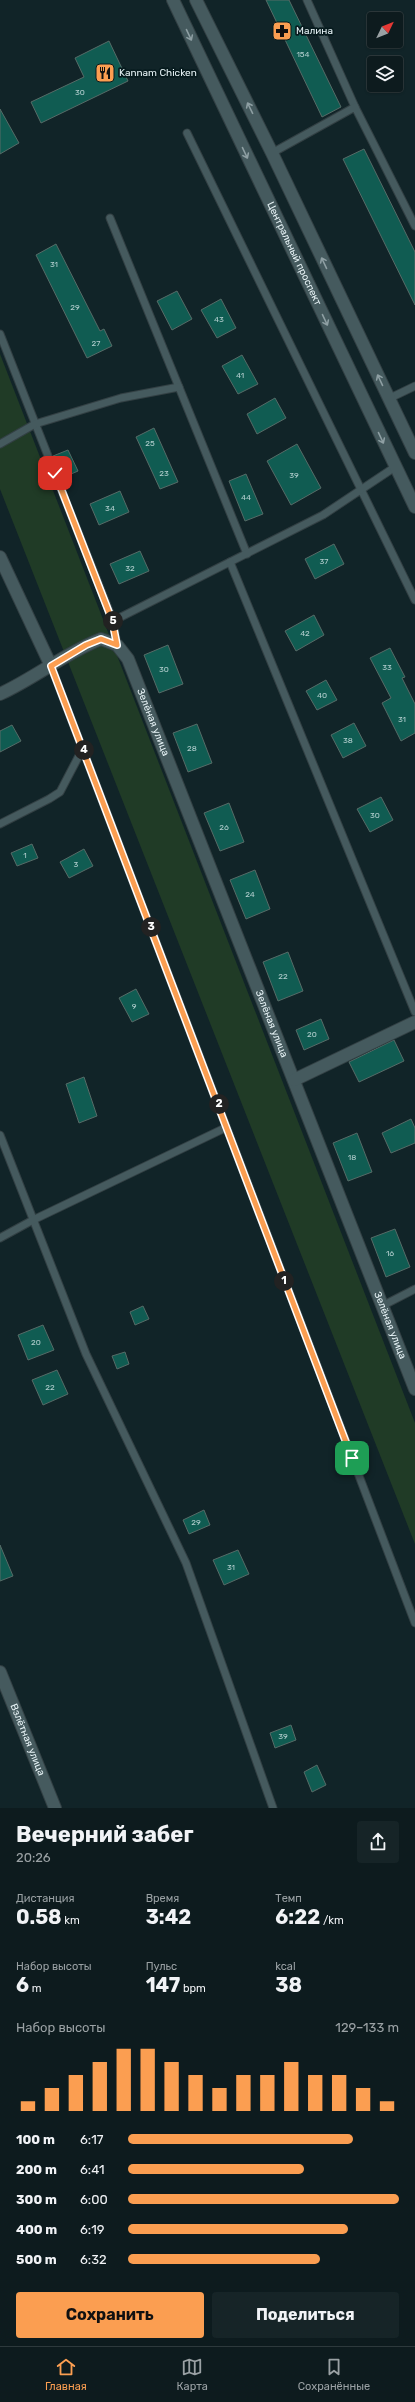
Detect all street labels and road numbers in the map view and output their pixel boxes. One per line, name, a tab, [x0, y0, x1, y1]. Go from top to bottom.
street label: Центральный проспект	[264, 200, 324, 307]
street label: Зелёная улица	[134, 687, 172, 758]
street label: Зелёная улица	[253, 988, 290, 1059]
street label: Зелёная улица	[371, 1290, 409, 1361]
street label: Взлётная улица	[7, 1702, 47, 1777]

